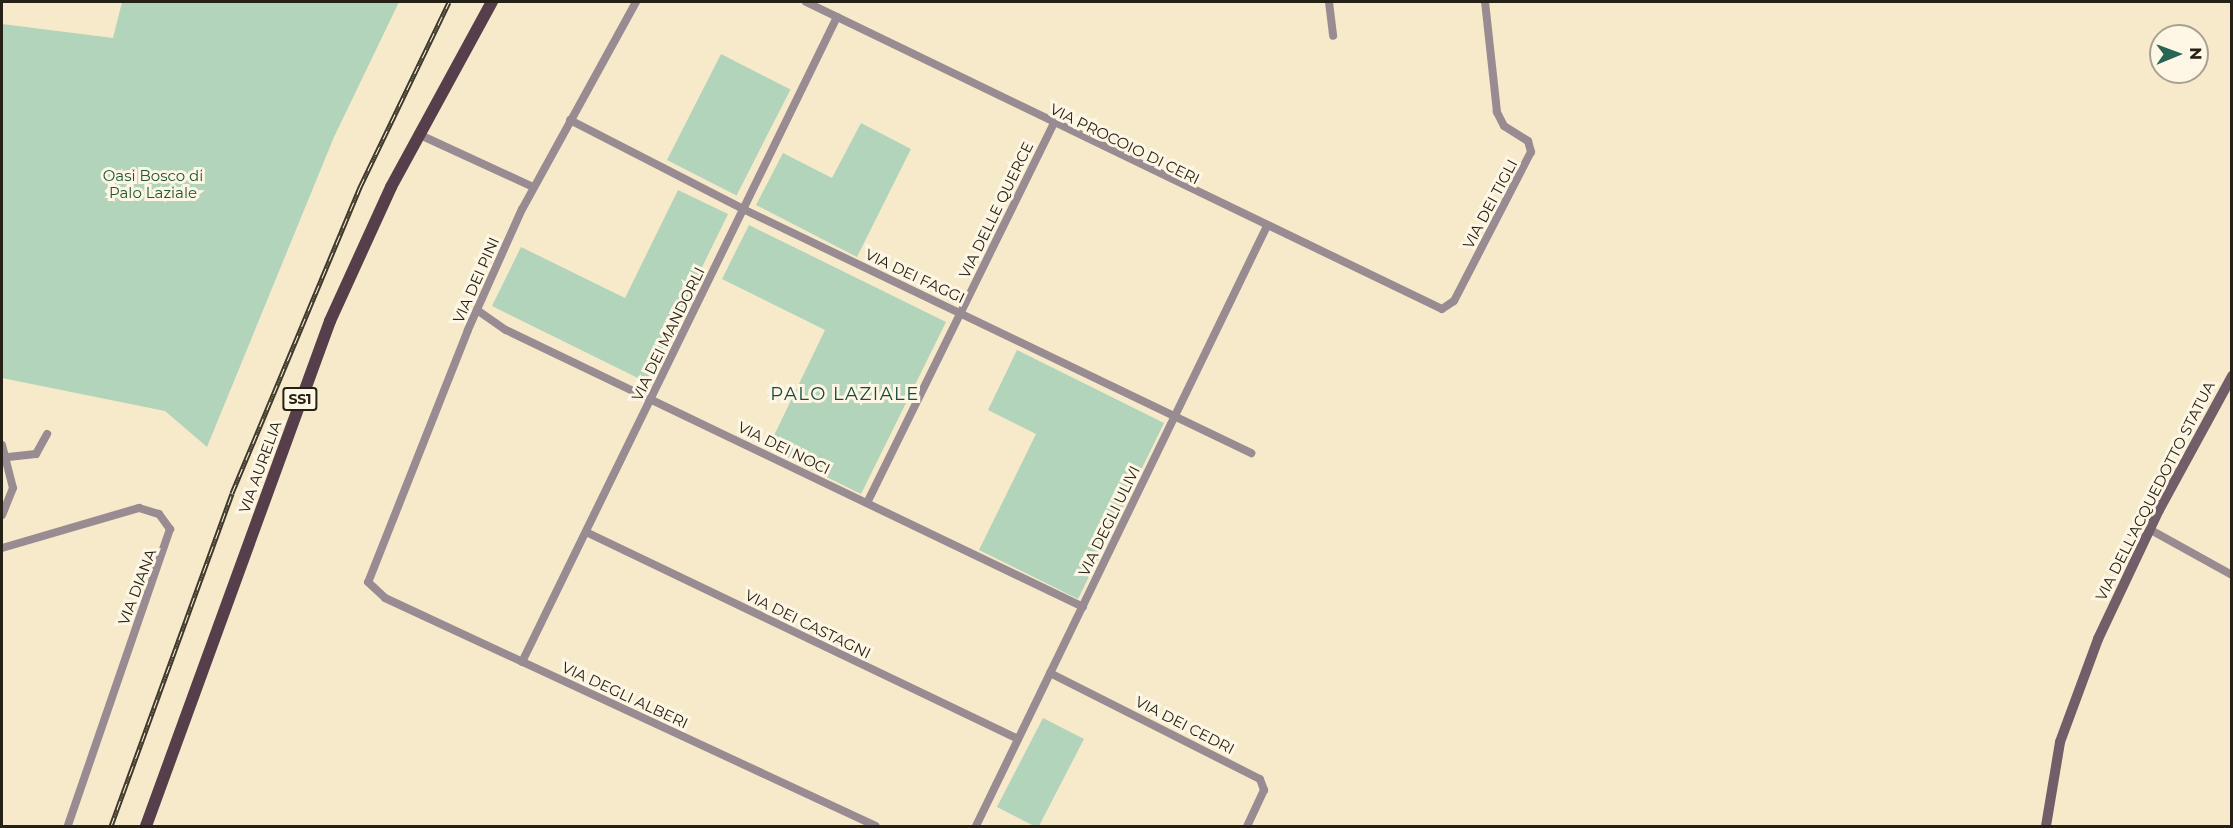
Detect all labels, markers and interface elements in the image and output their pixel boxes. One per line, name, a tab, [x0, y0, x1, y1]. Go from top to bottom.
north arrow	[2149, 24, 2209, 84]
text: N	[2186, 47, 2205, 60]
street label: VIA PROCOIO DI CERI	[1047, 100, 1203, 188]
street label: VIA DELLE QUERCE	[955, 139, 1037, 281]
street label: VIA DEI TIGLI	[1459, 156, 1521, 252]
park label: Oasi Bosco di Palo Laziale	[103, 166, 203, 201]
street label: VIA DEI PINI	[449, 234, 503, 326]
street label: VIA DEI FAGGI	[862, 245, 968, 307]
street label: VIA DEI MANDORLI	[628, 264, 708, 404]
street label: VIA DELL'ACQUEDOTTO STATUA	[2092, 378, 2218, 604]
district label: PALO LAZIALE	[770, 383, 920, 405]
road number: SS1	[282, 388, 318, 410]
street label: VIA AURELIA	[235, 418, 285, 516]
street label: VIA DEI NOCI	[735, 418, 833, 478]
street label: VIA DEGLI ULIVI	[1074, 463, 1144, 579]
street label: VIA DIANA	[114, 546, 160, 628]
street label: VIA DEI CASTAGNI	[742, 586, 874, 662]
street label: VIA DEGLI ALBERI	[559, 658, 691, 732]
street label: VIA DEI CEDRI	[1132, 692, 1238, 758]

